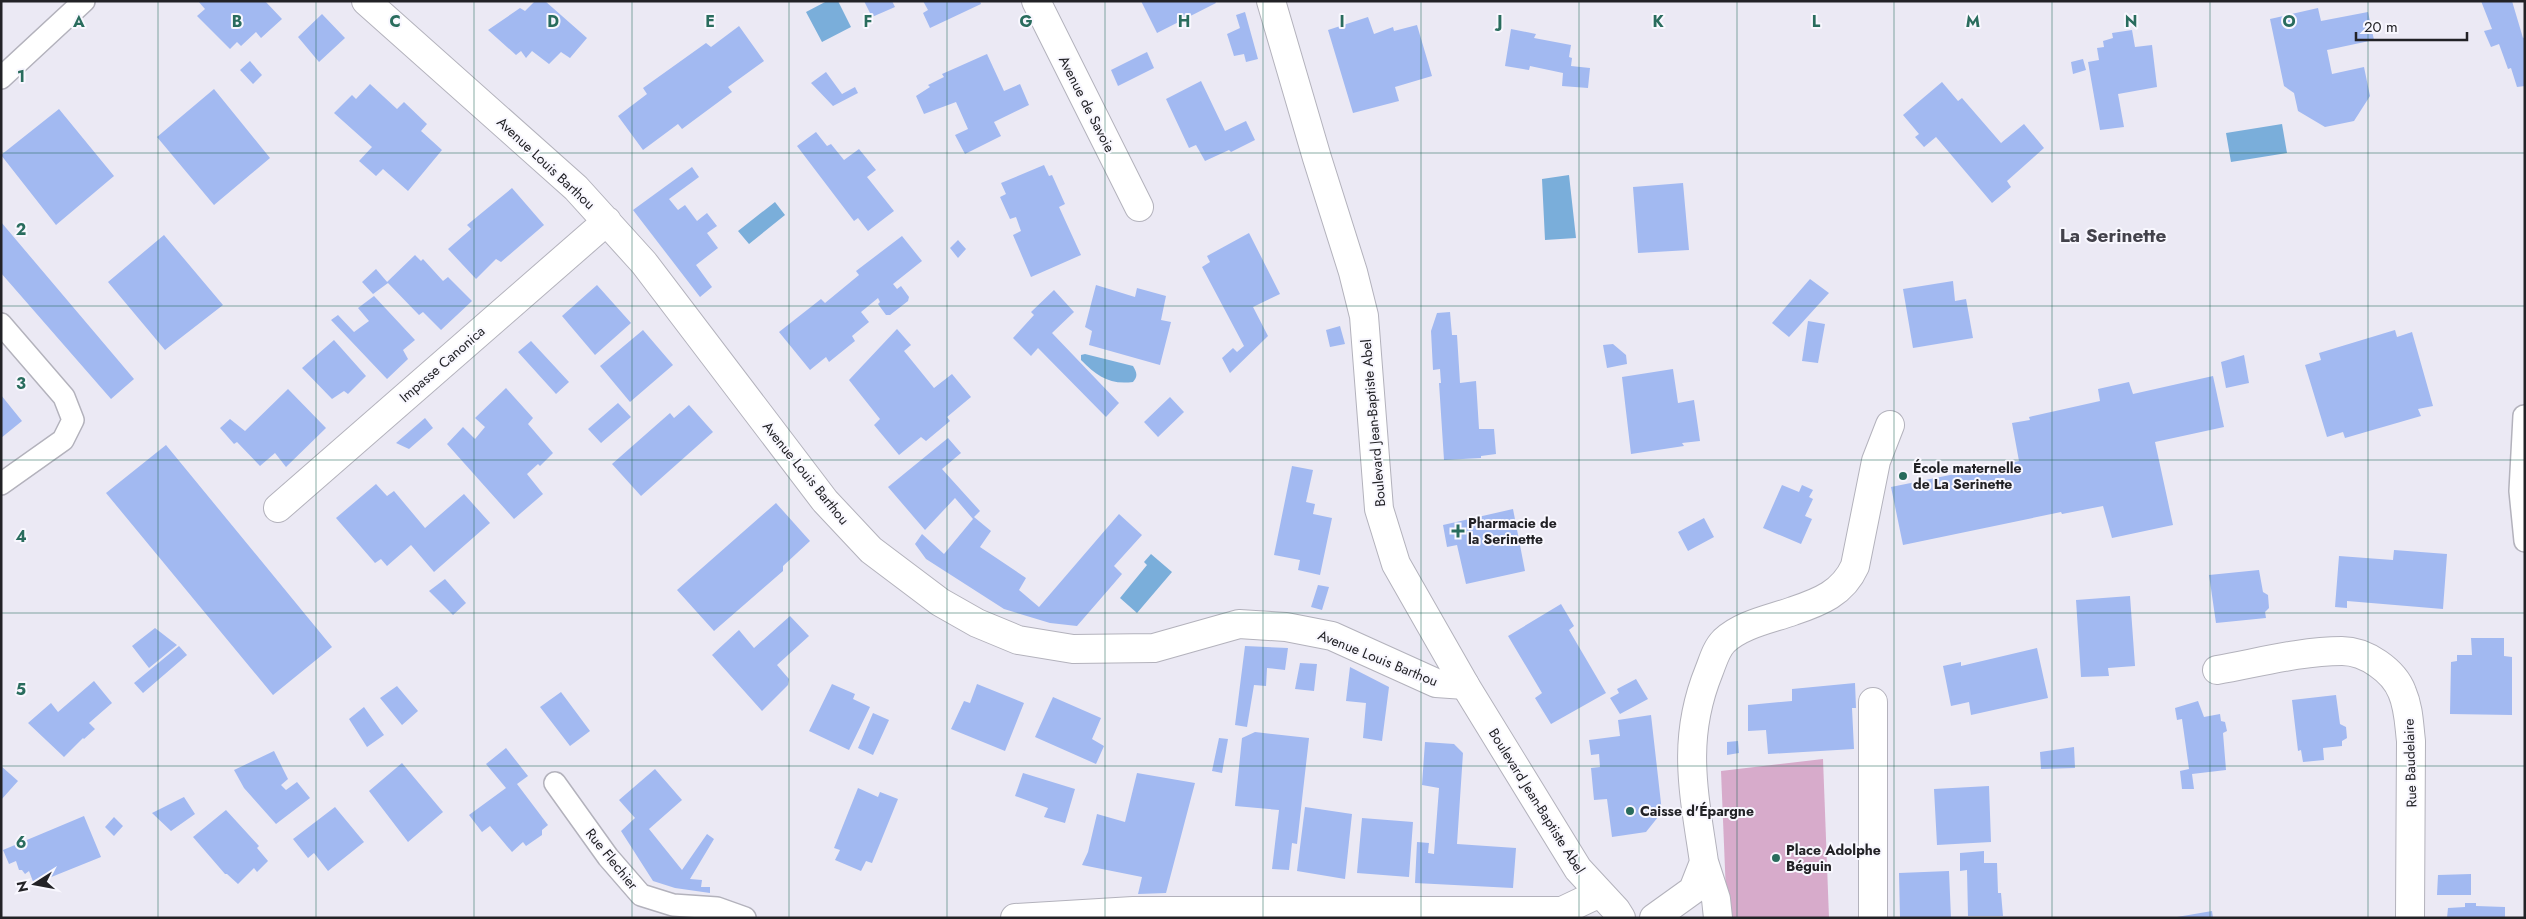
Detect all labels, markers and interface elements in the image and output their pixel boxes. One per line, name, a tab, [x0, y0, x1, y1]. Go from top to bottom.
text: A	[72, 10, 85, 33]
text: B	[232, 10, 242, 33]
text: C	[389, 10, 401, 33]
text: D	[547, 10, 559, 33]
text: E	[705, 10, 715, 33]
text: F	[864, 10, 872, 33]
text: G	[1019, 10, 1033, 33]
text: H	[1178, 10, 1190, 33]
text: I	[1339, 10, 1345, 33]
text: J	[1494, 10, 1503, 33]
text: K	[1652, 10, 1664, 33]
text: L	[1812, 10, 1821, 33]
text: M	[1966, 10, 1980, 33]
text: N	[2125, 10, 2137, 33]
text: O	[2282, 10, 2296, 33]
scale bar	[2356, 10, 2467, 42]
text: 20 m	[2364, 16, 2398, 38]
street label: Avenue de Savoie	[1054, 52, 1120, 156]
text: 1	[17, 65, 25, 88]
street label: Avenue Louis Barthou	[493, 112, 599, 214]
text: 2	[16, 218, 26, 241]
district label: La Serinette	[2060, 222, 2166, 249]
street label: Impasse Canonica	[395, 321, 489, 407]
street label: Boulevard Jean-Baptiste Abel	[1356, 338, 1390, 508]
text: 3	[16, 372, 26, 395]
street label: Avenue Louis Barthou	[758, 417, 854, 529]
place label: École maternelle de La Serinette	[1913, 458, 2022, 494]
marker: École maternelle de La Serinette	[1897, 470, 1909, 482]
place label: Pharmacie de la Serinette	[1468, 513, 1557, 549]
text: 4	[15, 525, 27, 548]
marker: Pharmacie de la Serinette	[1452, 525, 1464, 537]
street label: Avenue Louis Barthou	[1315, 625, 1441, 691]
text: 5	[16, 678, 26, 701]
street label: Rue Baudelaire	[2398, 718, 2422, 808]
street label: Boulevard Jean-Baptiste Abel	[1484, 724, 1590, 878]
place label: Caisse d'Épargne	[1640, 801, 1754, 821]
marker: Caisse d'Épargne	[1624, 805, 1636, 817]
street label: Rue Flechier	[581, 824, 643, 894]
text: 6	[16, 831, 26, 854]
place label: Place Adolphe Béguin	[1786, 840, 1881, 876]
marker: Place Adolphe Béguin	[1770, 852, 1782, 864]
north arrow	[10, 859, 60, 909]
text: N	[11, 879, 33, 894]

